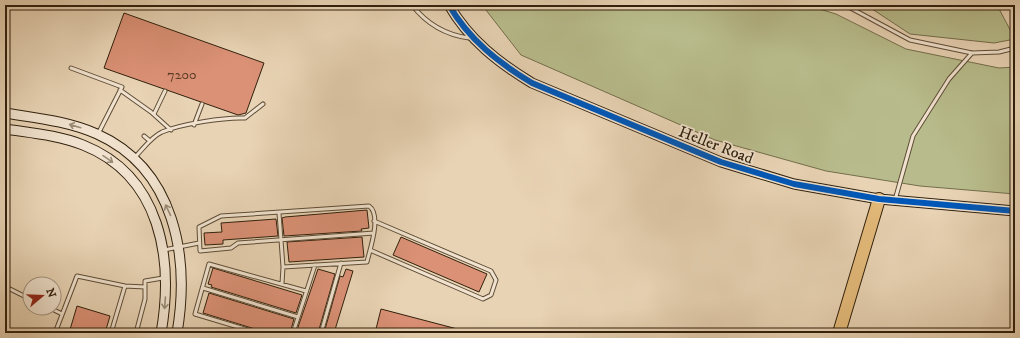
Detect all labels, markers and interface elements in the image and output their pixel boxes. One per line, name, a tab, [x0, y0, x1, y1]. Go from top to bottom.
house number: 7200	[167, 66, 197, 84]
one-way arrow	[69, 122, 82, 129]
street label: Heller Road	[676, 122, 756, 168]
one-way arrow	[103, 155, 114, 163]
one-way arrow	[164, 204, 171, 216]
north arrow	[22, 276, 62, 316]
text: N	[42, 287, 59, 300]
one-way arrow	[162, 296, 169, 309]

